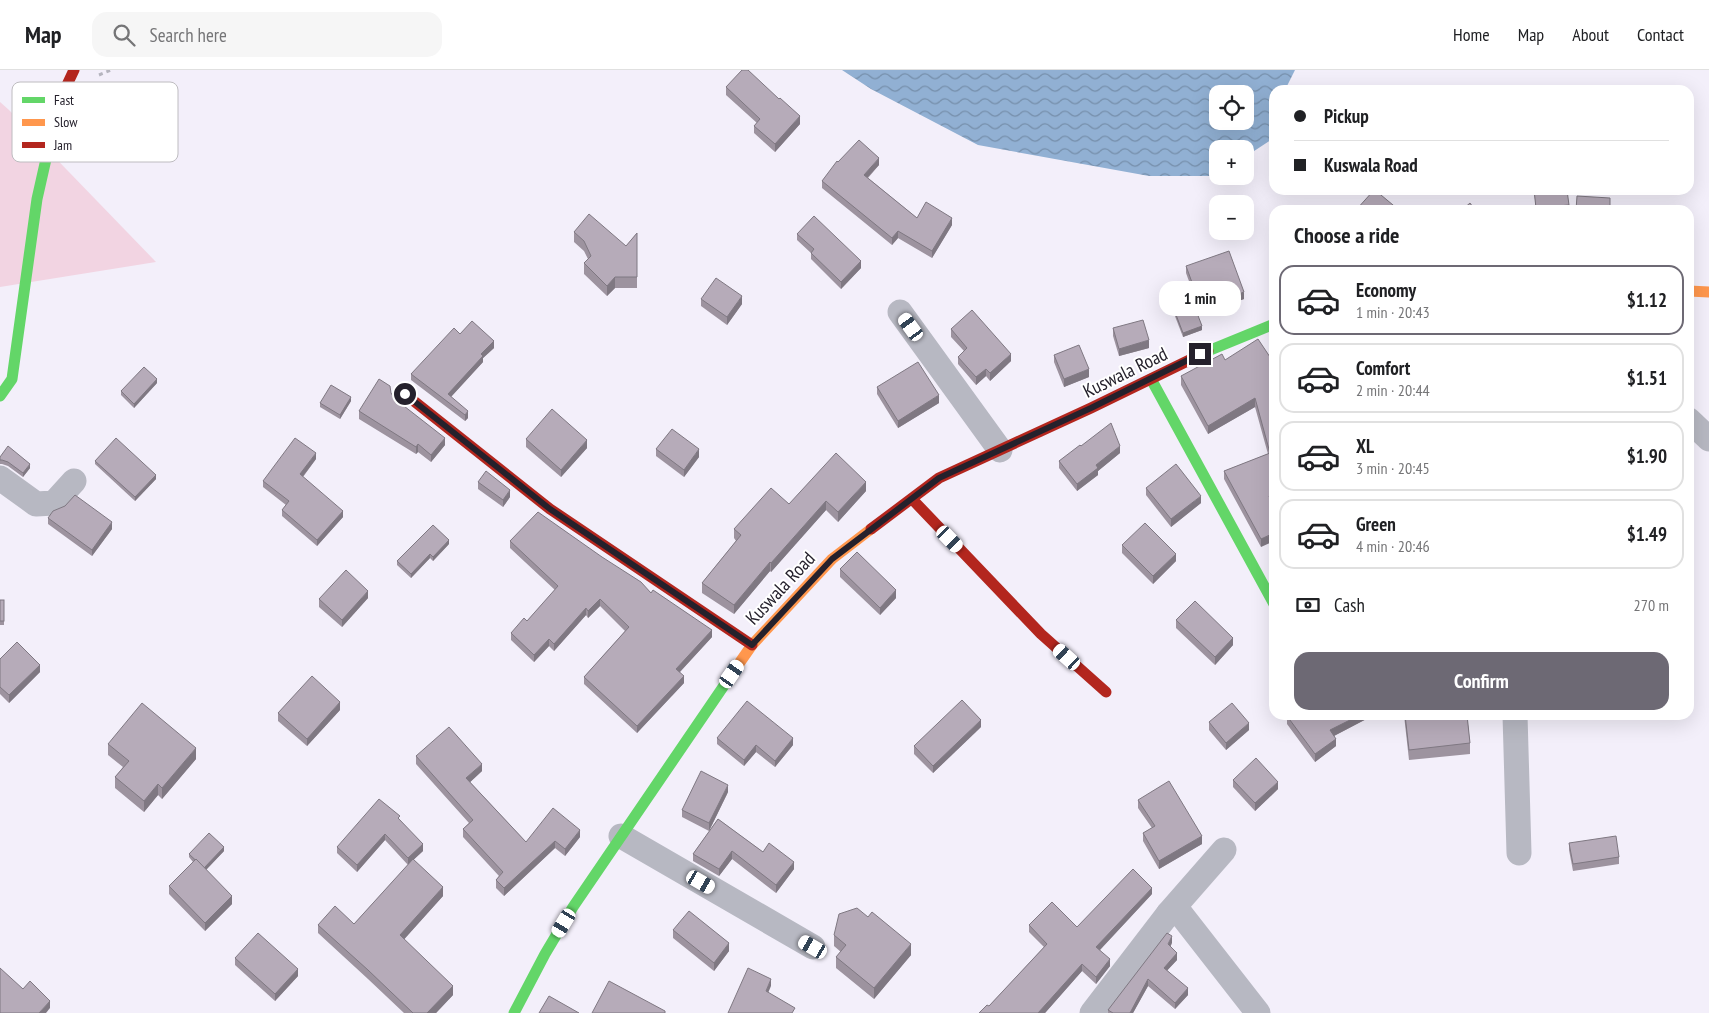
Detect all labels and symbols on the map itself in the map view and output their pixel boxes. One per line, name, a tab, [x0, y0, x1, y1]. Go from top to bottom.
legend	[12, 82, 178, 162]
text: Fast	[54, 91, 74, 109]
text: Slow	[54, 113, 78, 131]
text: Jam	[53, 136, 72, 154]
callout: 1 min	[1159, 282, 1241, 316]
car	[896, 310, 925, 344]
street label: Kuswala Road	[1079, 341, 1171, 403]
route end	[1189, 343, 1211, 365]
route start	[394, 383, 416, 405]
car	[934, 523, 965, 555]
street label: Kuswala Road	[740, 547, 820, 629]
car	[1050, 641, 1083, 673]
car	[717, 657, 746, 691]
car	[684, 868, 717, 896]
car	[549, 906, 578, 940]
car	[796, 933, 829, 961]

